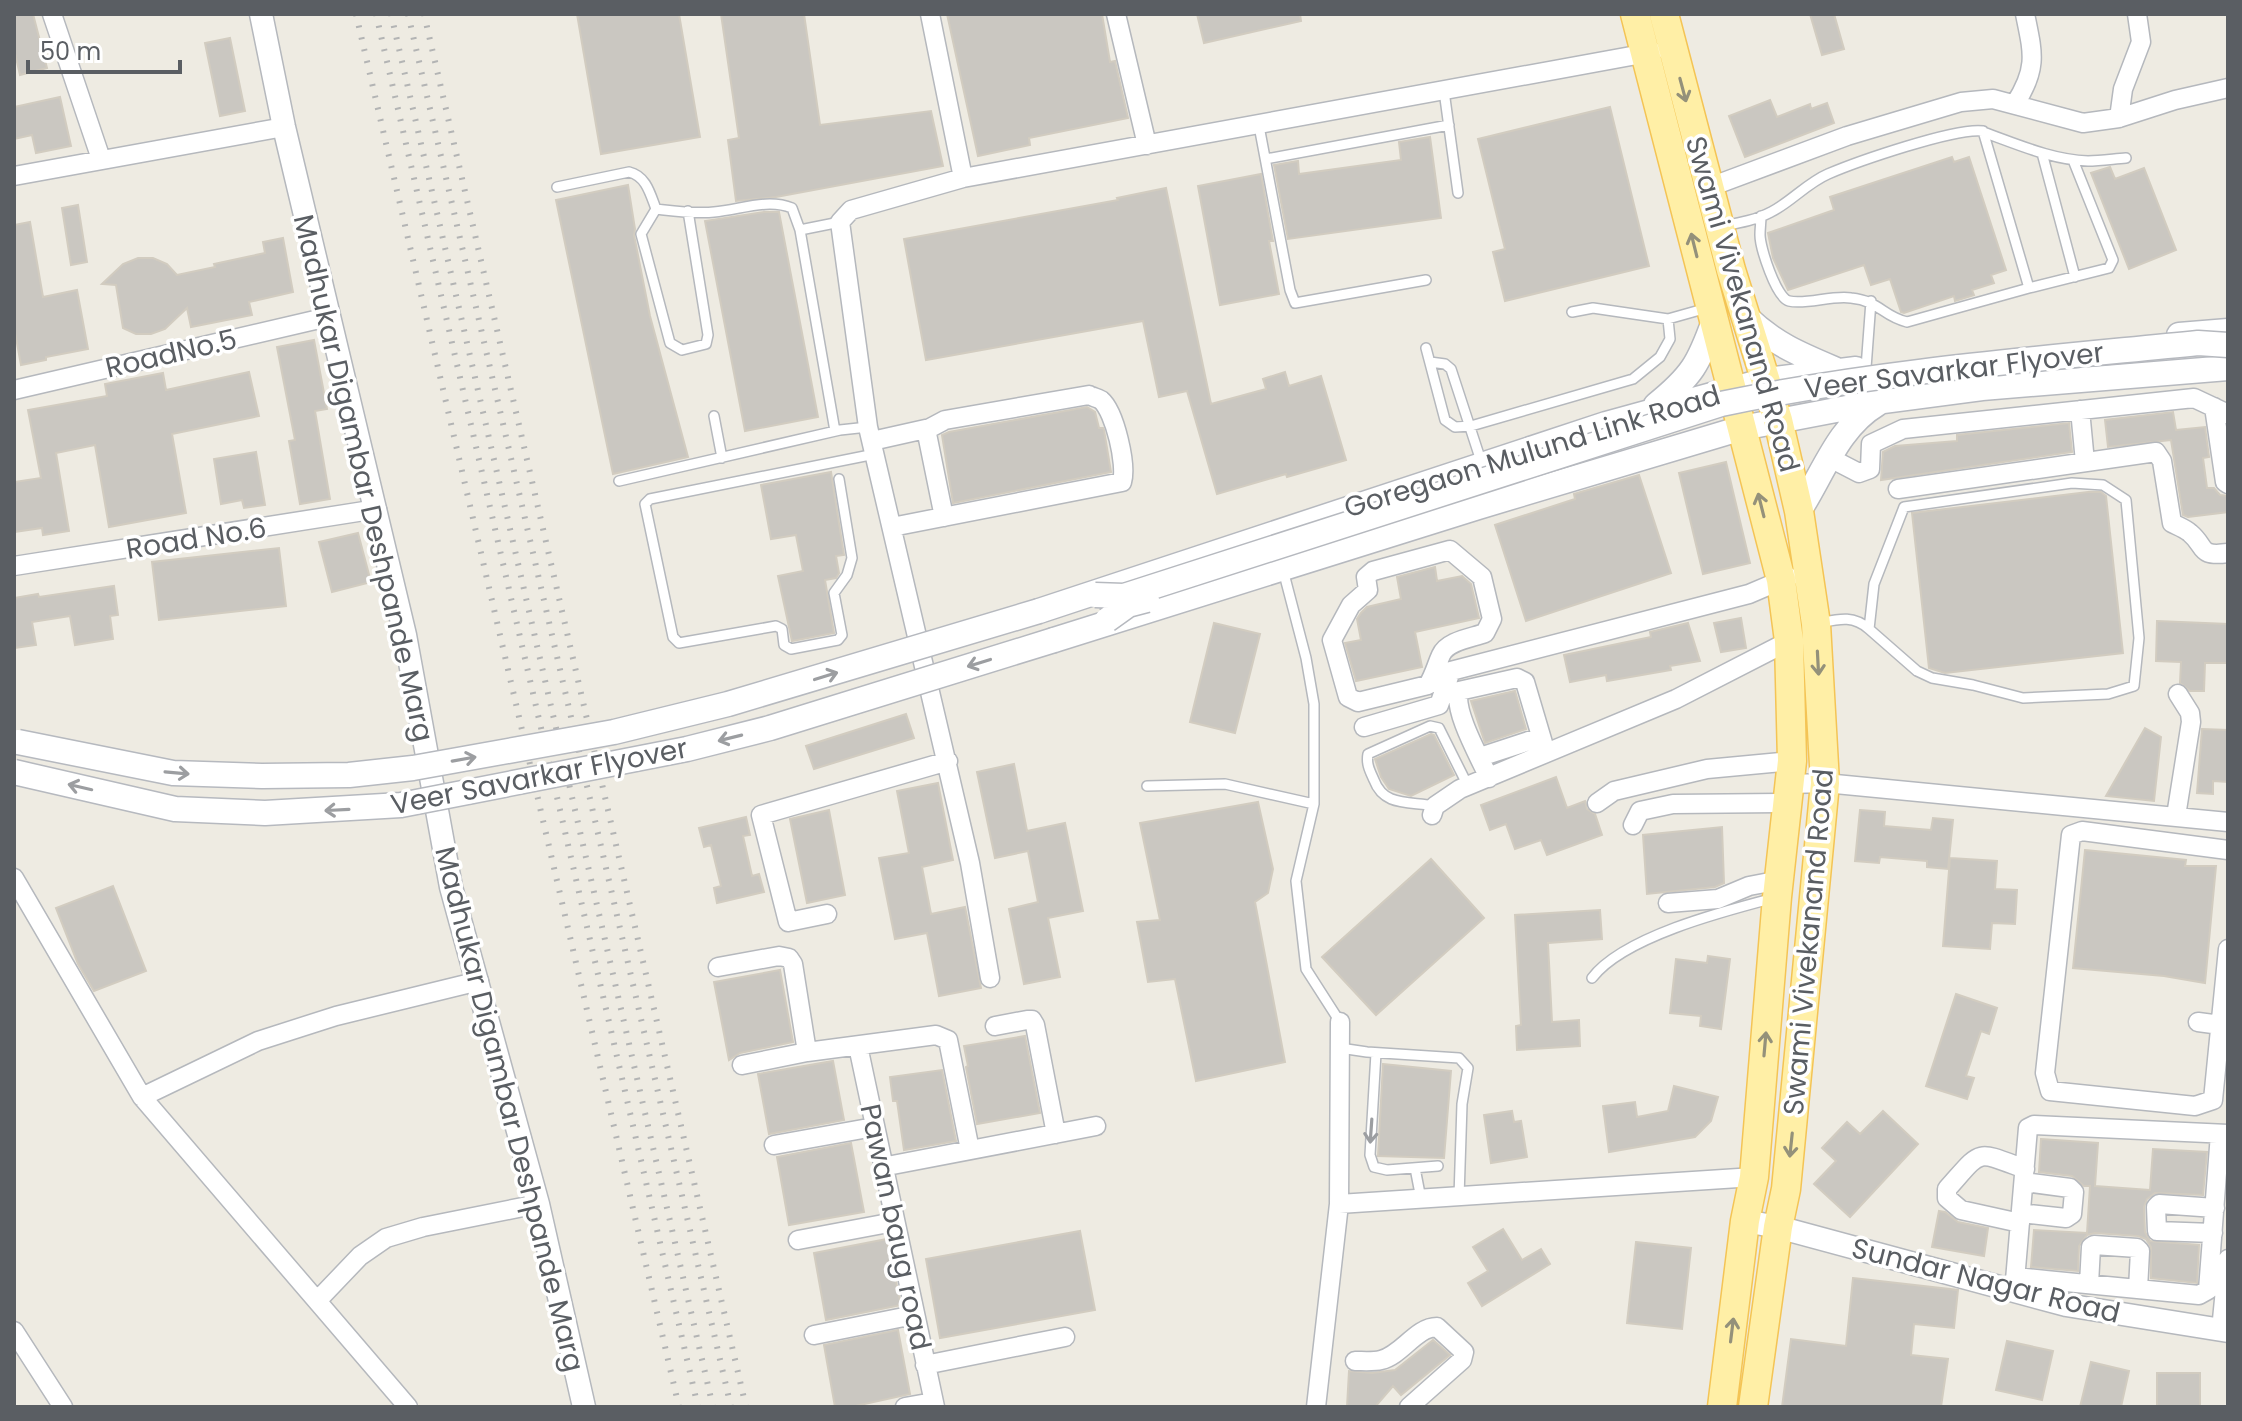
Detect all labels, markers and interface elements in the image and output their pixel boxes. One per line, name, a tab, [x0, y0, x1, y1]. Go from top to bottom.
scale bar	[28, 24, 180, 74]
text: 50 m	[40, 35, 101, 68]
one-way arrow	[1676, 76, 1691, 102]
street label: Swami Vivekanand Road	[1676, 132, 1809, 477]
street label: Madhukar Digambar Deshpande Marg	[284, 211, 443, 746]
one-way arrow	[1686, 233, 1701, 259]
street label: RoadNo.5	[102, 319, 241, 388]
street label: Veer Savarkar Flyover	[1802, 333, 2106, 408]
street label: Goregaon Mulund Link Road	[1339, 376, 1725, 527]
one-way arrow	[1753, 492, 1768, 518]
street label: Road No.6	[123, 508, 269, 569]
one-way arrow	[1811, 649, 1826, 676]
one-way arrow	[967, 656, 993, 671]
one-way arrow	[813, 668, 838, 682]
street label: Veer Savarkar Flyover	[387, 729, 691, 824]
one-way arrow	[718, 731, 744, 746]
one-way arrow	[450, 750, 476, 765]
one-way arrow	[163, 765, 190, 780]
street label: Swami Vivekanand Road	[1774, 767, 1843, 1117]
one-way arrow	[67, 779, 93, 794]
one-way arrow	[324, 803, 351, 818]
street label: Madhukar Digambar Deshpande Marg	[425, 842, 594, 1376]
one-way arrow	[1758, 1031, 1773, 1058]
street label: Pawan baug road	[850, 1100, 941, 1354]
one-way arrow	[1363, 1117, 1378, 1144]
one-way arrow	[1783, 1131, 1798, 1158]
street label: Sundar Nagar Road	[1848, 1228, 2124, 1333]
one-way arrow	[1725, 1317, 1740, 1344]

